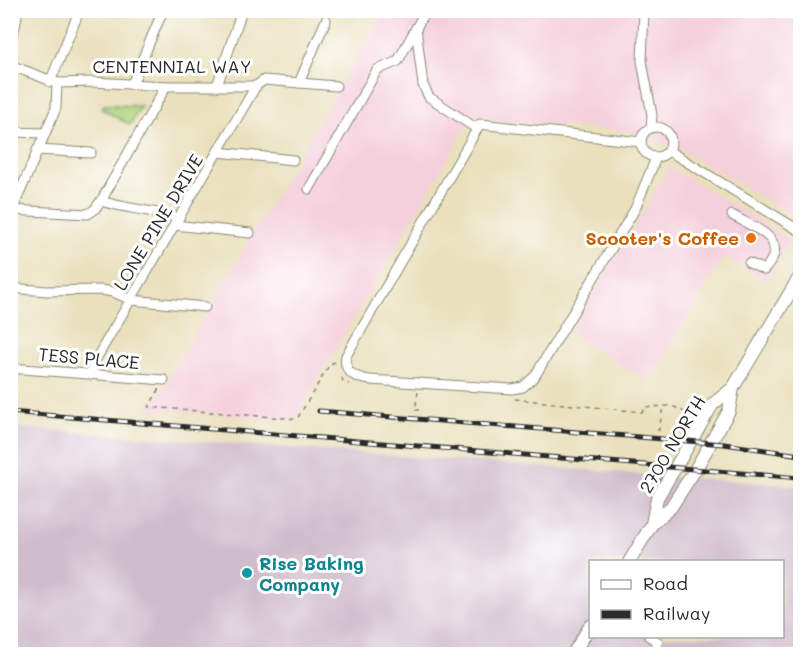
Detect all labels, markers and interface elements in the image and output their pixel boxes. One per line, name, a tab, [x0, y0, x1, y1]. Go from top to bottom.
street label: CENTENNIAL WAY	[93, 54, 251, 78]
street label: LONE PINE DRIVE	[108, 149, 208, 295]
place label: Scooter's Coffee	[586, 226, 739, 250]
marker: Scooter's Coffee	[744, 231, 758, 245]
street label: TESS PLACE	[37, 342, 141, 374]
street label: 2700 NORTH	[633, 391, 711, 497]
place label: Rise Baking Company	[259, 551, 364, 596]
legend	[589, 560, 784, 638]
marker: Rise Baking Company	[240, 566, 254, 580]
text: Road	[643, 571, 688, 595]
text: Railway	[643, 601, 710, 625]

